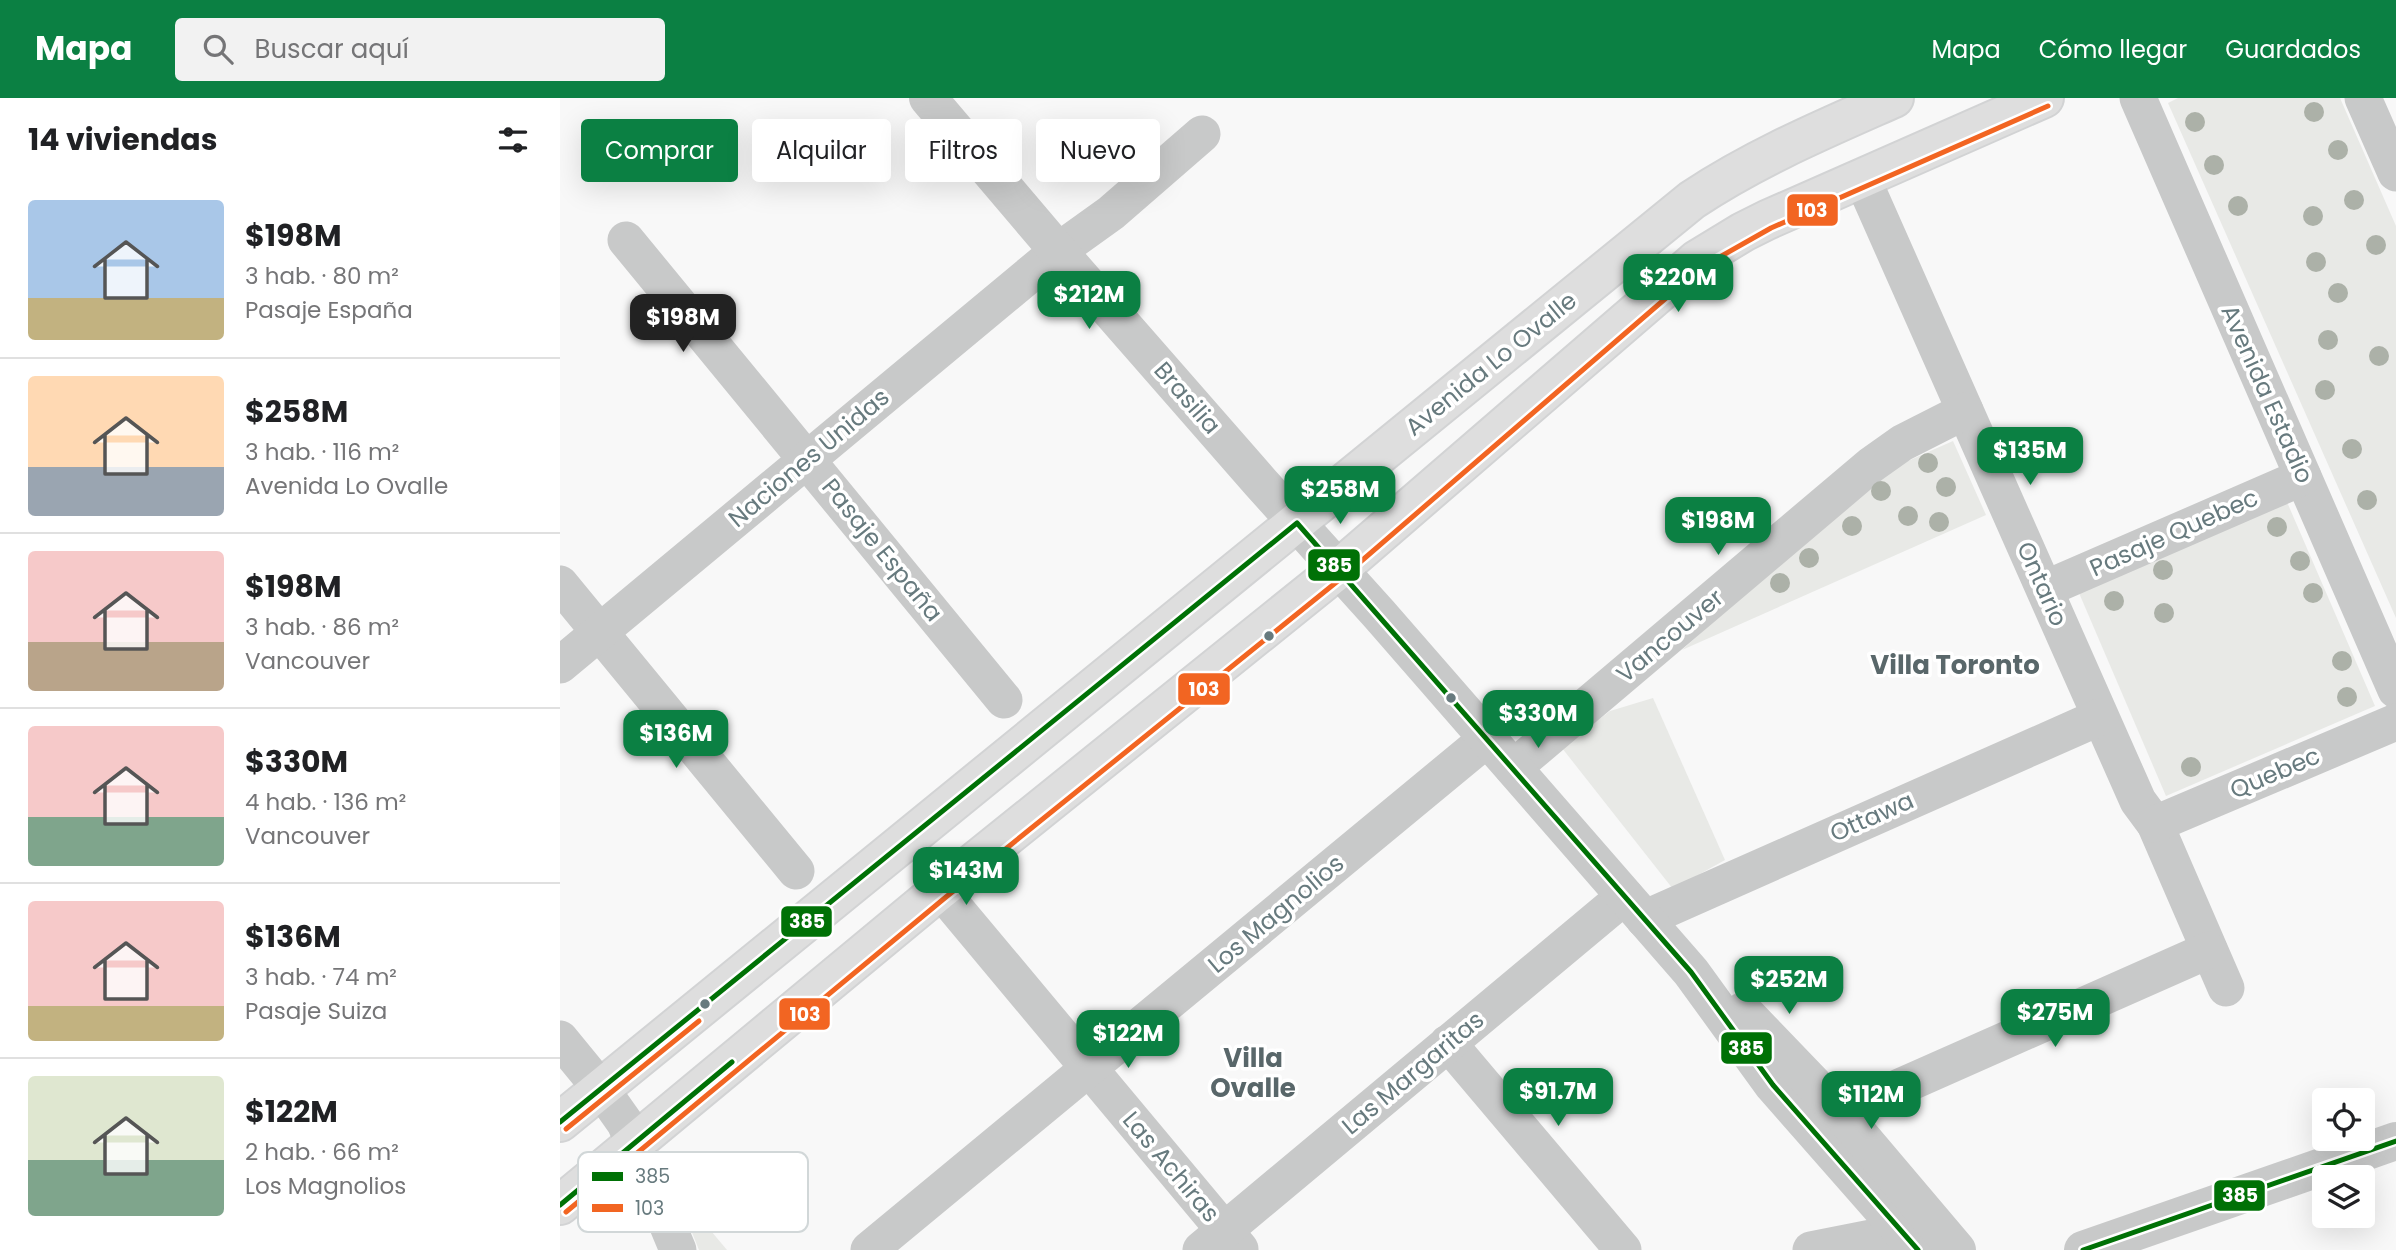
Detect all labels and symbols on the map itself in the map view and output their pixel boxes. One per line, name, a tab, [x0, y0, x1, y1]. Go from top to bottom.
line badge: 103	[1786, 193, 1839, 227]
text: 103	[1796, 197, 1828, 224]
pin: $220M	[1629, 254, 1727, 314]
pin: $212M	[1040, 272, 1138, 331]
street label: Avenida Lo Ovalle	[1398, 284, 1583, 443]
pin: $198M	[634, 294, 732, 354]
street label: Avenida Estadio	[2213, 299, 2322, 488]
street label: Brasilia	[1147, 354, 1228, 441]
street label: Naciones Unidas	[721, 381, 896, 535]
pin: $135M	[1981, 428, 2079, 487]
pin: $258M	[1291, 466, 1389, 526]
street label: Pasaje España	[815, 471, 950, 628]
street label: Pasaje Quebec	[2084, 481, 2263, 584]
pin: $198M	[1669, 498, 1767, 557]
street label: Ontario	[2009, 536, 2076, 631]
line badge: 385	[1307, 548, 1361, 582]
text: 385	[1316, 552, 1352, 579]
street label: Vancouver	[1609, 581, 1730, 690]
unlabelled marker	[1262, 629, 1276, 643]
district label: Villa Toronto	[1870, 647, 2040, 683]
line badge: 103	[1177, 672, 1231, 706]
text: 103	[1188, 676, 1220, 703]
pin: $330M	[1489, 690, 1587, 750]
unlabelled marker	[1444, 691, 1458, 705]
pin: $136M	[627, 710, 725, 770]
street label: Quebec	[2225, 739, 2325, 806]
street label: Ottawa	[1825, 783, 1919, 850]
street label: Los Magnolios	[1201, 847, 1351, 980]
pin: $143M	[917, 848, 1015, 907]
line badge: 385	[780, 905, 833, 938]
text: 385	[789, 908, 825, 935]
pin: $252M	[1740, 956, 1838, 1016]
pin: $275M	[2006, 990, 2104, 1049]
unlabelled marker	[698, 997, 712, 1011]
line badge: 103	[778, 997, 831, 1031]
text: 103	[789, 1001, 821, 1028]
street label: Las Margaritas	[1335, 1003, 1491, 1142]
pin: $122M	[1079, 1010, 1177, 1070]
line badge: 385	[1720, 1031, 1773, 1065]
text: 385	[1728, 1035, 1764, 1062]
district label: Villa Ovalle	[1210, 1040, 1296, 1106]
pin: $91.7M	[1501, 1068, 1615, 1128]
pin: $112M	[1822, 1072, 1920, 1131]
street label: Las Achiras	[1115, 1104, 1227, 1229]
legend	[578, 1152, 808, 1232]
text: 385	[635, 1163, 670, 1190]
line badge: 385	[2213, 1179, 2266, 1212]
text: 385	[2222, 1182, 2258, 1209]
text: 103	[635, 1195, 664, 1222]

